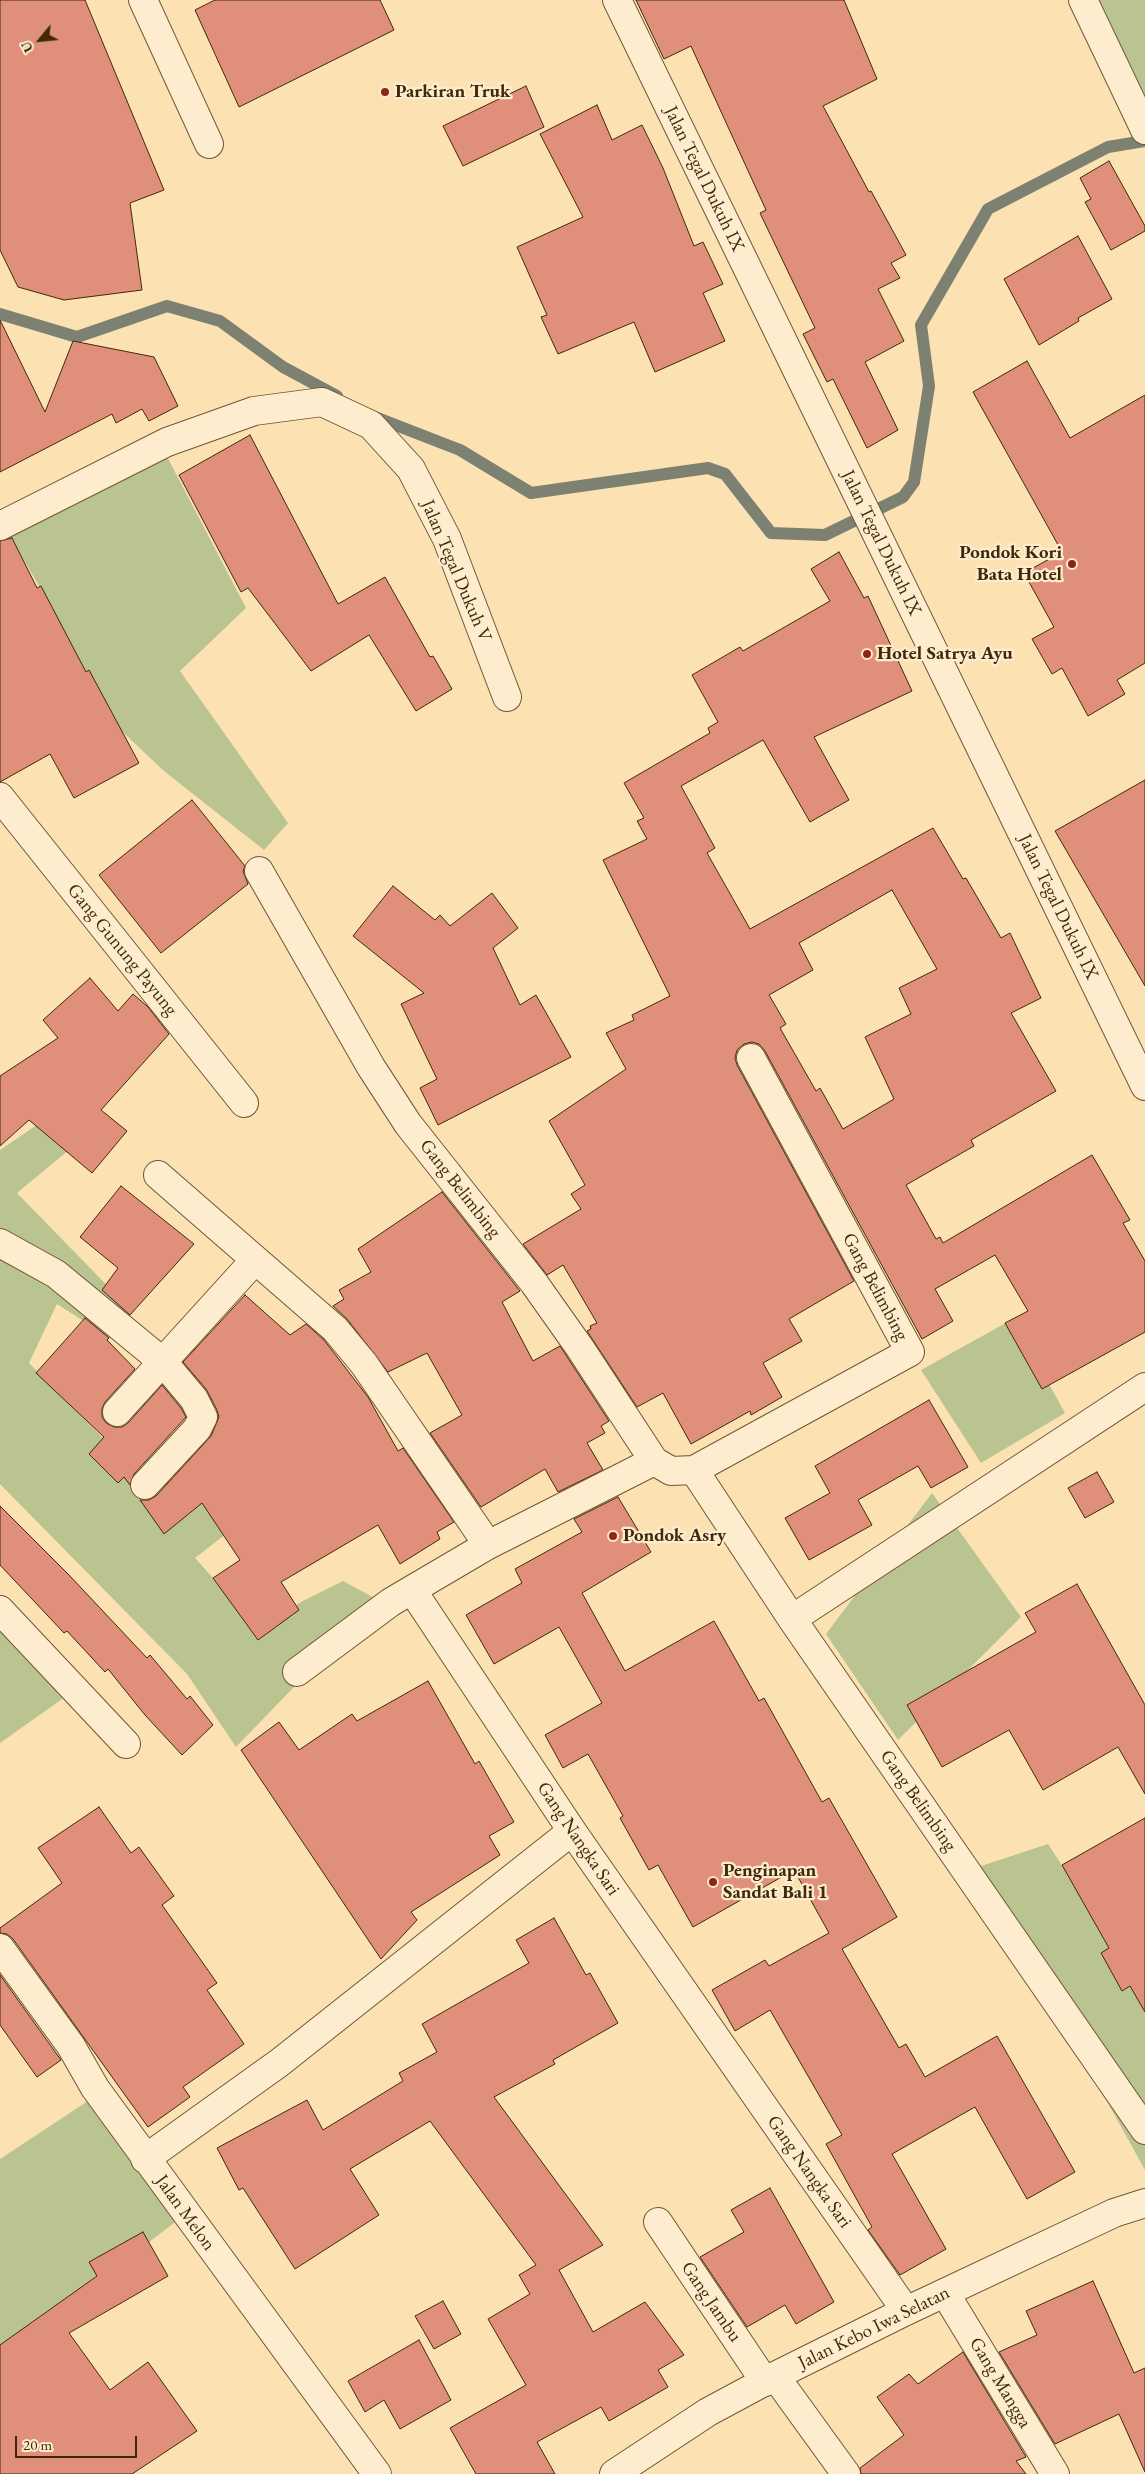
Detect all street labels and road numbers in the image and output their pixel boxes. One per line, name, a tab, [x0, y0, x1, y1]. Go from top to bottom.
street label: Jalan Tegal Dukuh IX	[659, 103, 749, 255]
street label: Jalan Tegal Dukuh IX	[836, 467, 926, 619]
street label: Jalan Tegal Dukuh V	[416, 497, 496, 645]
street label: Jalan Tegal Dukuh IX	[1013, 831, 1103, 983]
street label: Gang Gunung Payung	[62, 879, 182, 1021]
street label: Gang Belimbing	[414, 1135, 506, 1243]
street label: Gang Belimbing	[837, 1229, 913, 1345]
street label: Gang Belimbing	[875, 1746, 961, 1856]
street label: Gang Nangka Sari	[532, 1778, 624, 1900]
street label: Gang Nangka Sari	[762, 2111, 856, 2233]
street label: Jalan Melon	[150, 2171, 220, 2255]
street label: Gang Jambu	[676, 2257, 746, 2347]
street label: Jalan Kebo Iwa Selatan	[794, 2281, 954, 2375]
street label: Gang Mangga	[964, 2333, 1036, 2433]

